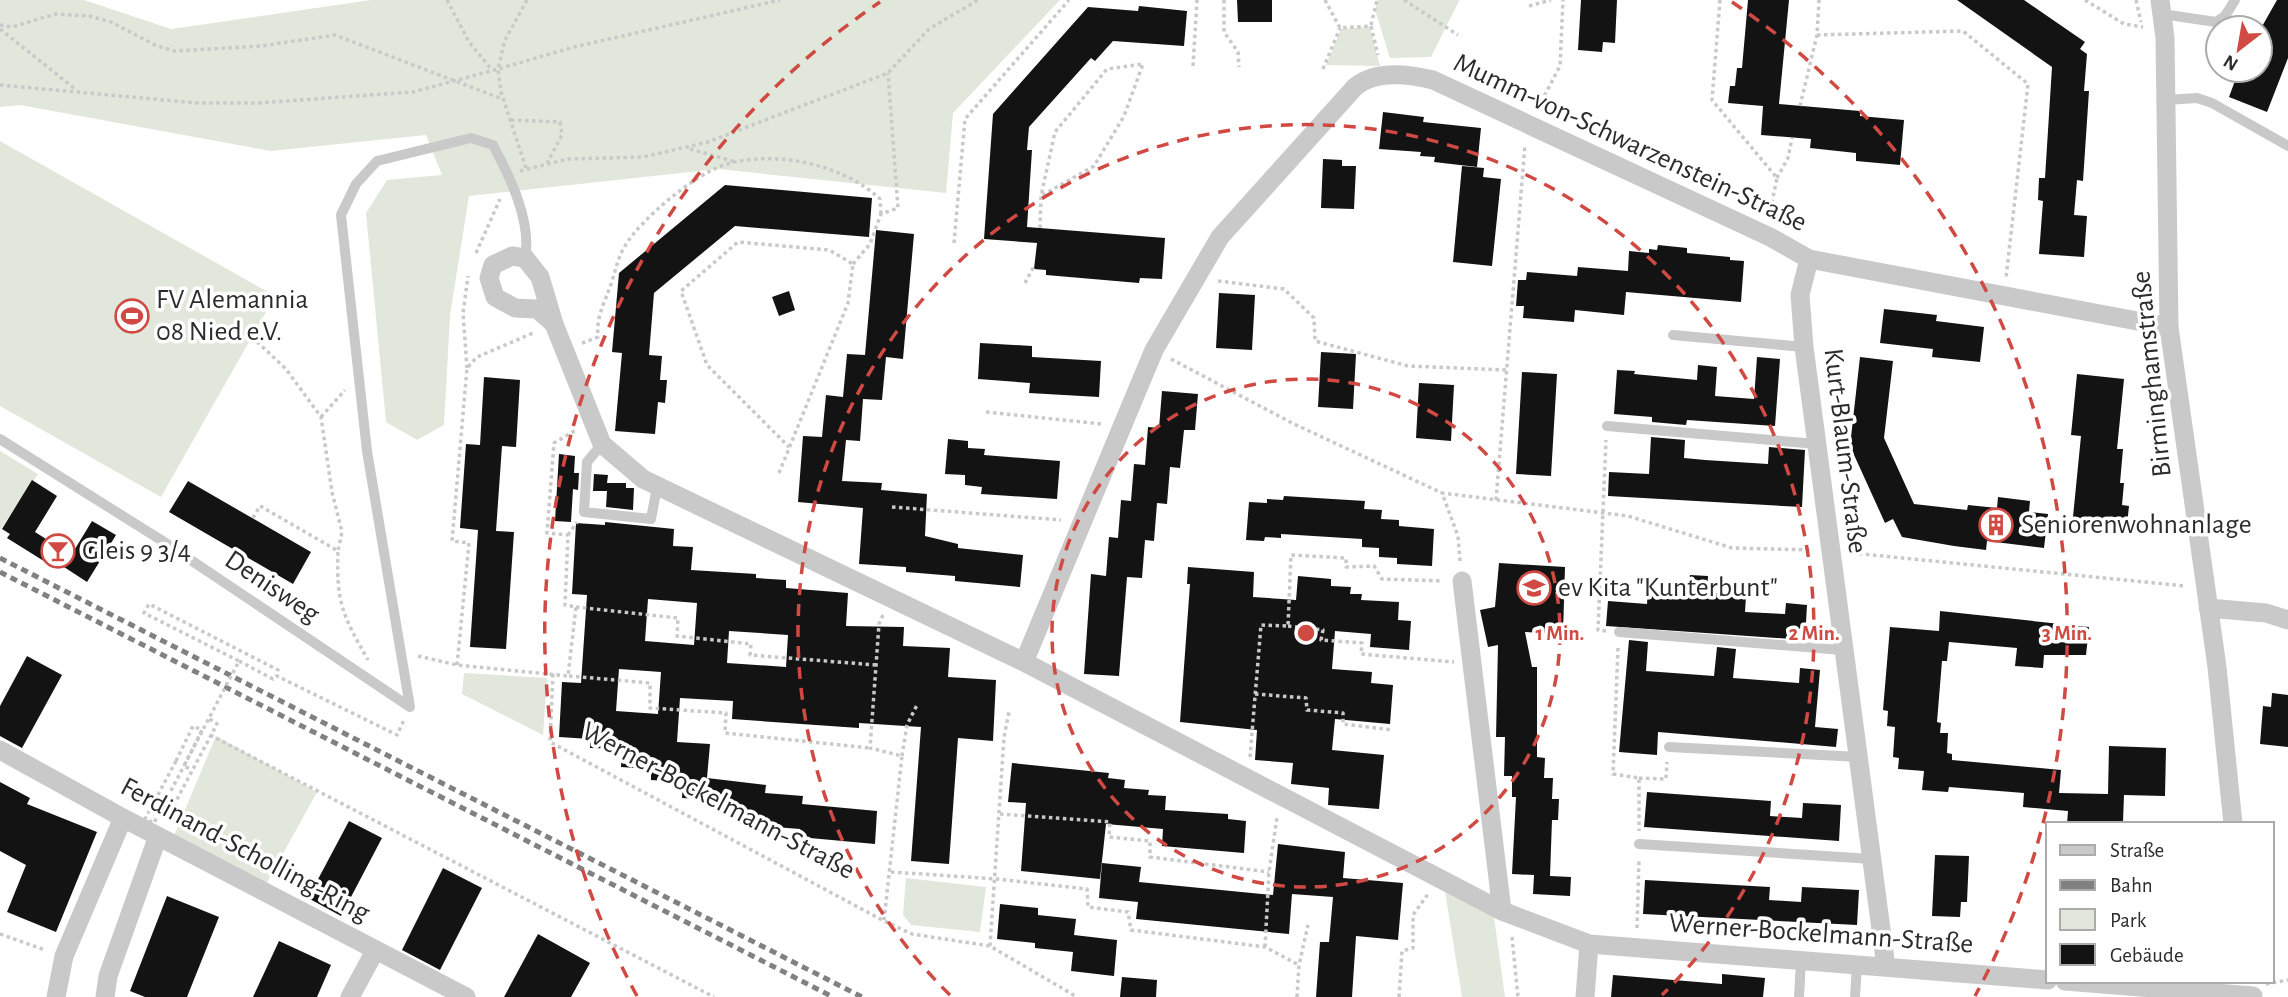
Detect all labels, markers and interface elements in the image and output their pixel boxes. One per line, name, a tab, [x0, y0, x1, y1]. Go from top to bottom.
north arrow	[2204, 14, 2274, 84]
street label: Mumm-von-Schwarzenstein-Straße	[1449, 49, 1811, 237]
text: N	[2220, 51, 2242, 74]
street label: Birminghamstraße	[2127, 270, 2177, 478]
place label: FV Alemannia 08 Nied e.V.	[156, 286, 308, 346]
sports icon: FV Alemannia 08 Nied e.V.	[113, 297, 151, 335]
street label: Kurt-Blaum-Straße	[1819, 347, 1871, 555]
building icon: Seniorenwohnanlage	[1977, 506, 2015, 544]
place label: Seniorenwohnanlage	[2021, 511, 2252, 539]
bar icon: Gleis 9 3/4	[39, 532, 77, 570]
place label: Gleis 9 3/4	[82, 537, 191, 565]
street label: Denisweg	[220, 545, 325, 629]
school or university icon: ev Kita "Kunterbunt"	[1515, 569, 1553, 607]
place label: ev Kita "Kunterbunt"	[1558, 574, 1778, 602]
centre of rings	[1294, 621, 1318, 645]
text: 1 Min.	[1536, 623, 1584, 644]
text: 2 Min.	[1788, 623, 1840, 644]
text: 3 Min.	[2042, 623, 2092, 644]
street label: Werner-Bockelmann-Straße	[577, 717, 859, 885]
street label: Ferdinand-Scholling-Ring	[116, 772, 374, 928]
legend	[2046, 822, 2274, 983]
text: Straße	[2110, 840, 2164, 861]
text: Bahn	[2110, 875, 2153, 896]
street label: Werner-Bockelmann-Straße	[1668, 909, 1974, 959]
text: Park	[2110, 910, 2147, 931]
text: Gebäude	[2110, 945, 2184, 966]

